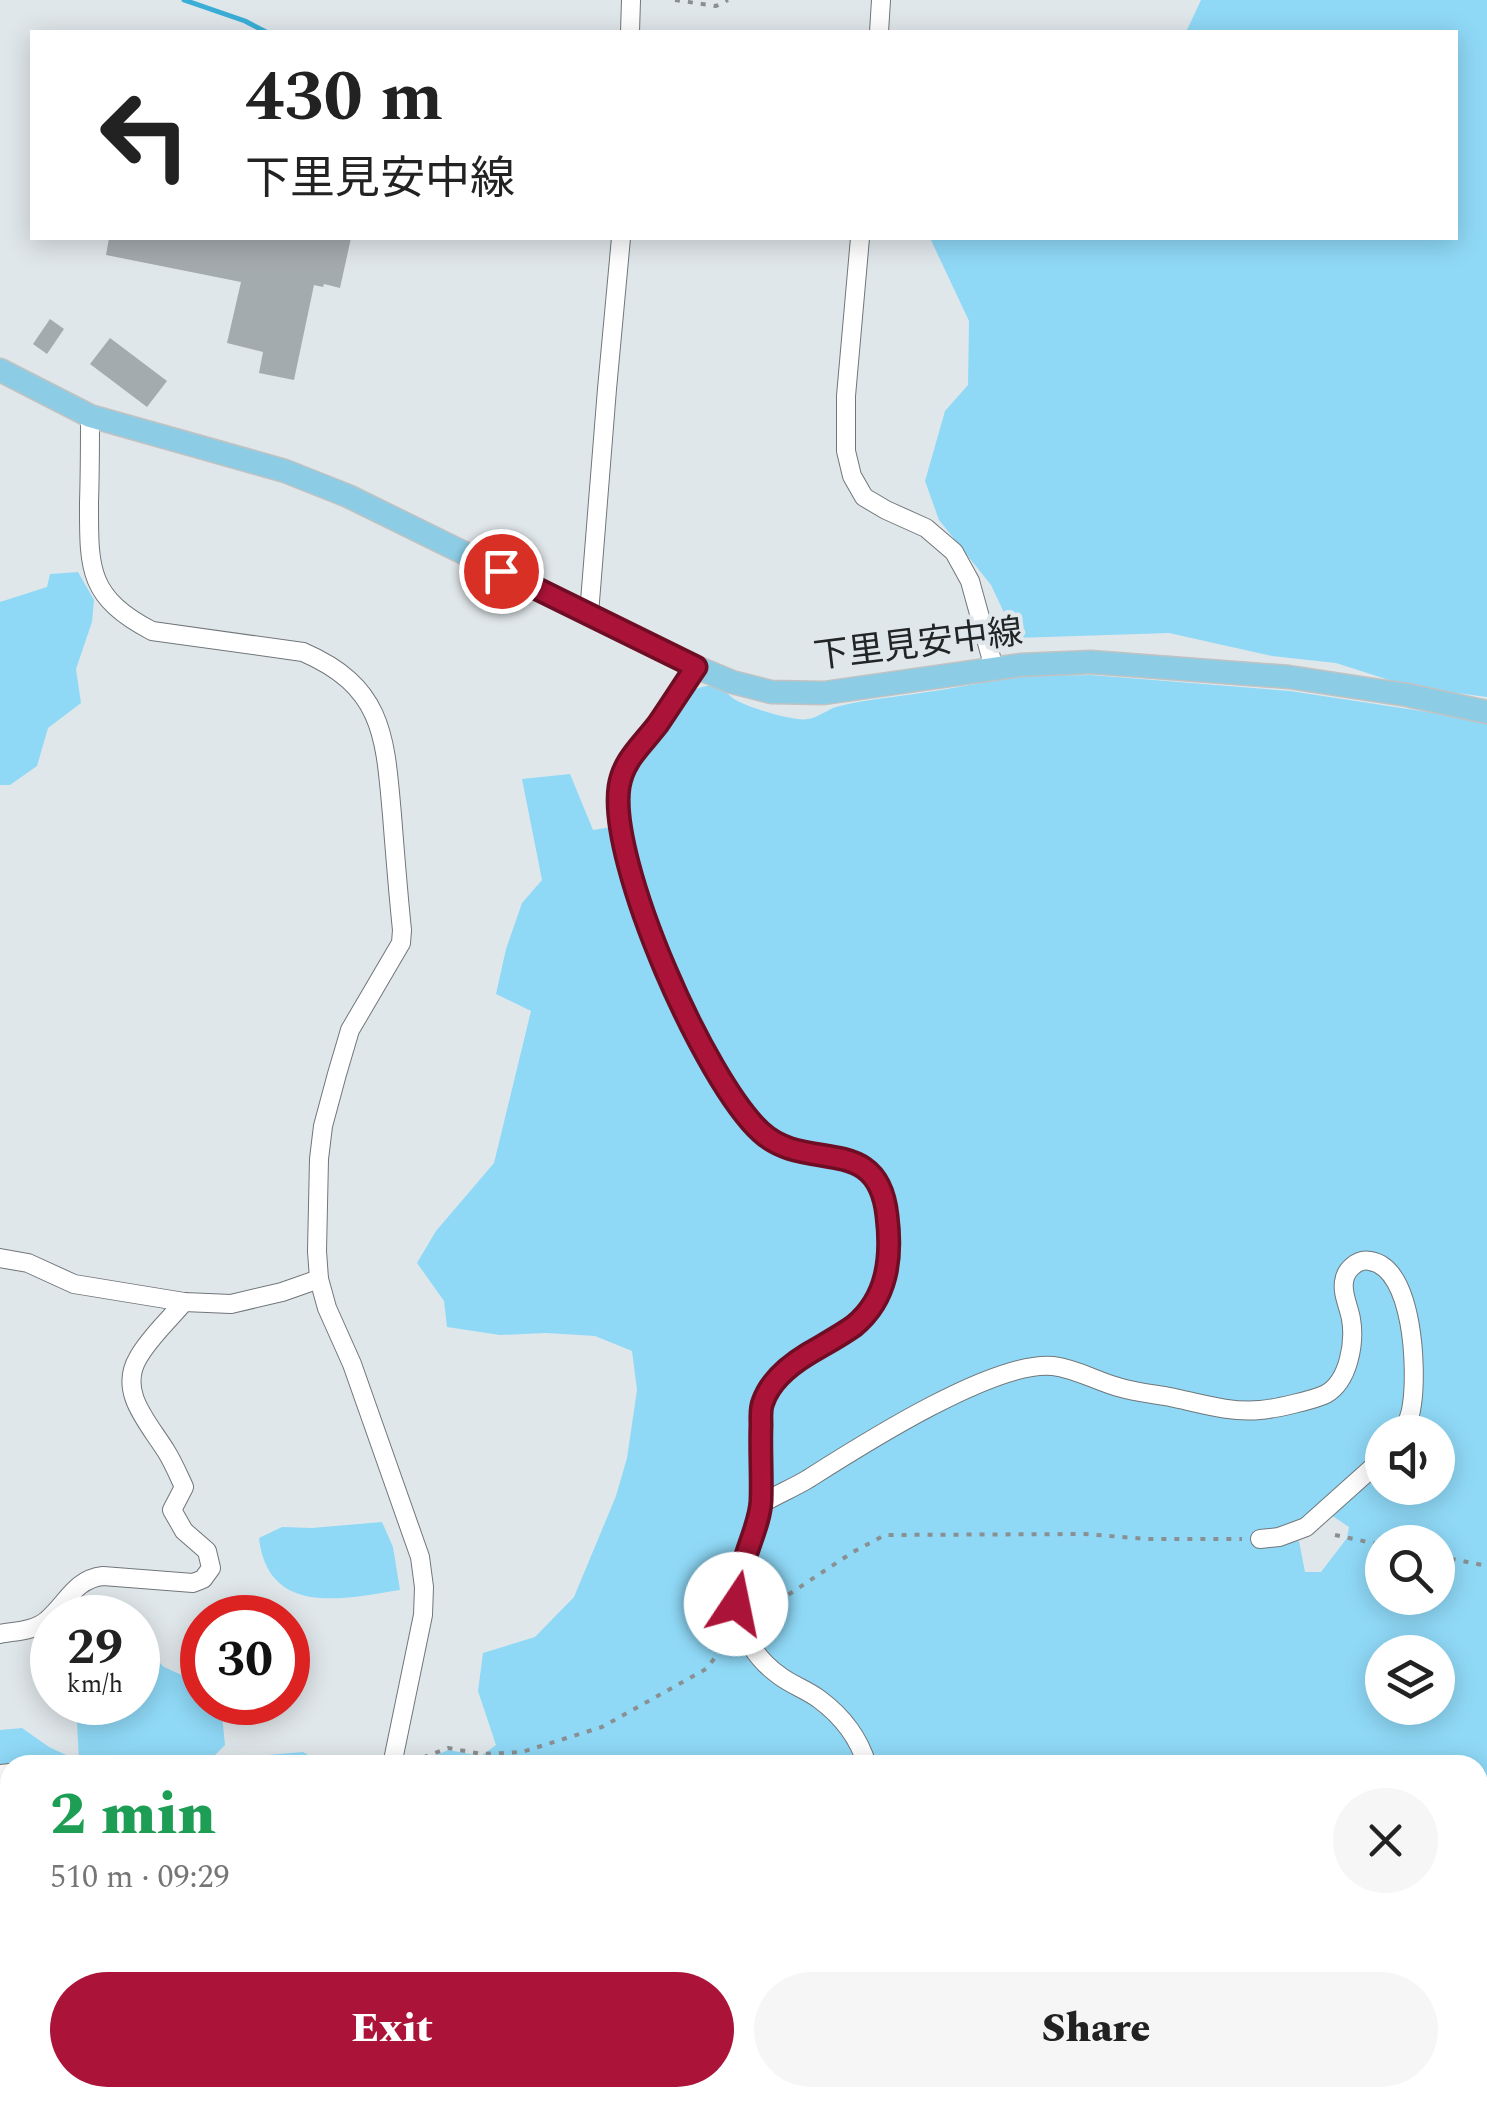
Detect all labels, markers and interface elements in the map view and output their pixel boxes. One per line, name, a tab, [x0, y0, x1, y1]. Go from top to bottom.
text: 430 m	[245, 45, 443, 151]
icon: left	[80, 70, 210, 200]
text: 下里見安中線	[245, 145, 515, 214]
pin	[459, 529, 544, 614]
icon: arrive	[474, 544, 529, 599]
street label: 下里見安中線	[811, 605, 1026, 684]
map controls	[1365, 1415, 1455, 1725]
button: sound	[1365, 1415, 1455, 1505]
button: search	[1365, 1525, 1455, 1615]
position arrow	[684, 1552, 788, 1656]
speed limit sign: 30	[180, 1595, 310, 1725]
text: 29	[67, 1610, 123, 1686]
button: layers	[1365, 1635, 1455, 1725]
text: km/h	[67, 1666, 123, 1704]
text: 2 min	[50, 1769, 216, 1861]
button: close	[1333, 1788, 1438, 1893]
text: 510 m · 09:29	[50, 1853, 230, 1902]
button: Exit	[50, 1972, 734, 2087]
button: Share	[754, 1972, 1438, 2087]

